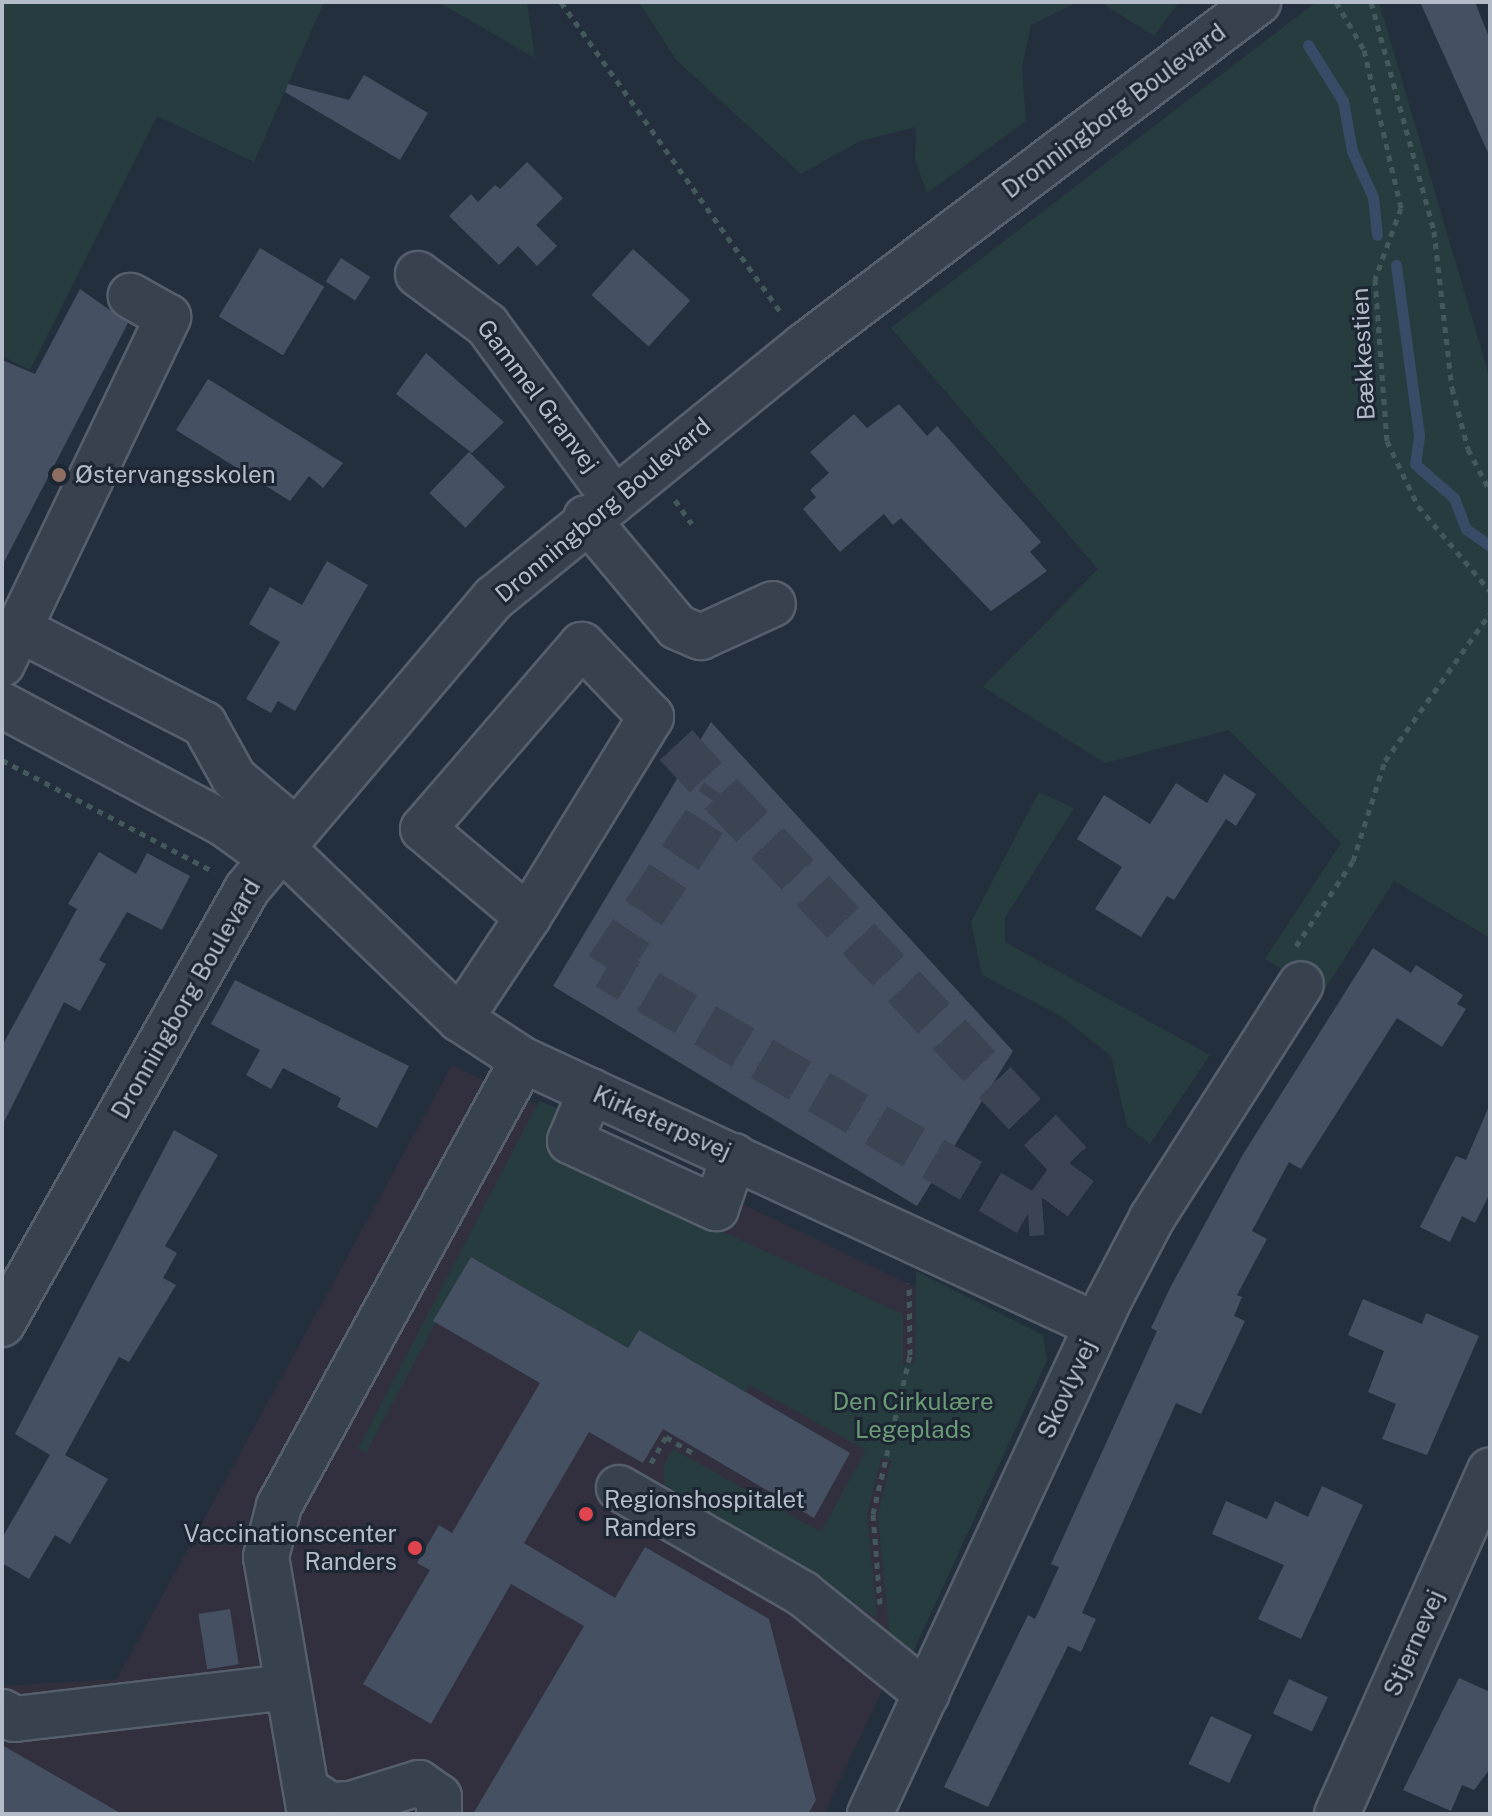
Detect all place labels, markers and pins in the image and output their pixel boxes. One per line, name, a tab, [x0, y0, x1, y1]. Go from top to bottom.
place label: Østervangsskolen	[75, 461, 275, 489]
marker: Østervangsskolen	[50, 466, 68, 484]
place label: Regionshospitalet Randers	[604, 1486, 805, 1542]
marker: Regionshospitalet Randers	[575, 1503, 597, 1525]
place label: Vaccinationscenter Randers	[184, 1520, 397, 1576]
marker: Vaccinationscenter Randers	[404, 1537, 426, 1559]

